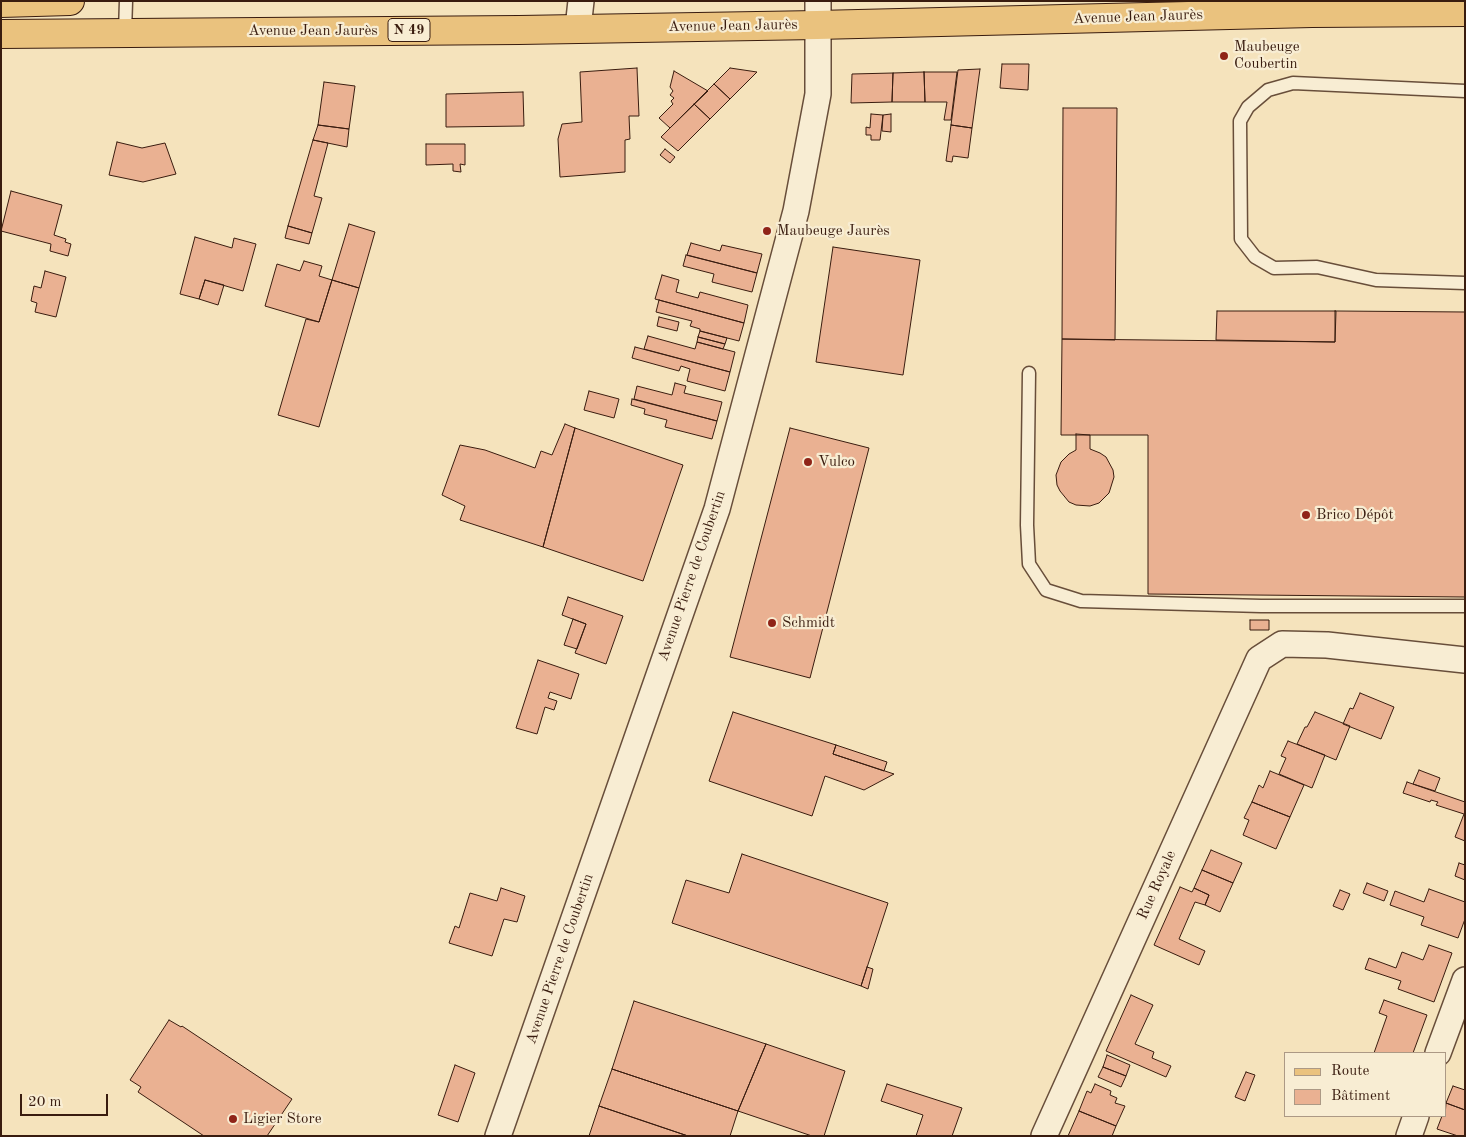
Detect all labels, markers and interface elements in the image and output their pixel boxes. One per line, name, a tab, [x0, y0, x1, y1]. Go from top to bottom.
street label: Avenue Jean Jaurès	[1073, 6, 1203, 28]
street label: Avenue Jean Jaurès	[668, 16, 798, 36]
road number: N 49	[388, 18, 430, 42]
street label: Avenue Jean Jaurès	[248, 22, 378, 40]
place label: Maubeuge Coubertin	[1234, 38, 1300, 73]
marker: Maubeuge Coubertin	[1218, 50, 1230, 62]
place label: Maubeuge Jaurès	[777, 222, 890, 240]
marker: Maubeuge Jaurès	[761, 225, 773, 237]
place label: Vulco	[818, 453, 855, 471]
marker: Vulco	[802, 456, 814, 468]
street label: Avenue Pierre de Coubertin	[654, 488, 730, 664]
place label: Brico Dépôt	[1316, 506, 1394, 524]
marker: Brico Dépôt	[1300, 509, 1312, 521]
place label: Schmidt	[782, 614, 835, 632]
marker: Schmidt	[766, 617, 778, 629]
street label: Rue Royale	[1134, 848, 1180, 922]
street label: Avenue Pierre de Coubertin	[522, 871, 598, 1047]
legend	[1284, 1052, 1446, 1117]
text: Route	[1331, 1064, 1369, 1079]
scale bar	[22, 1084, 110, 1116]
text: Bâtiment	[1331, 1089, 1390, 1104]
text: 20 m	[28, 1095, 62, 1110]
place label: Ligier Store	[243, 1110, 322, 1128]
marker: Ligier Store	[227, 1113, 239, 1125]

